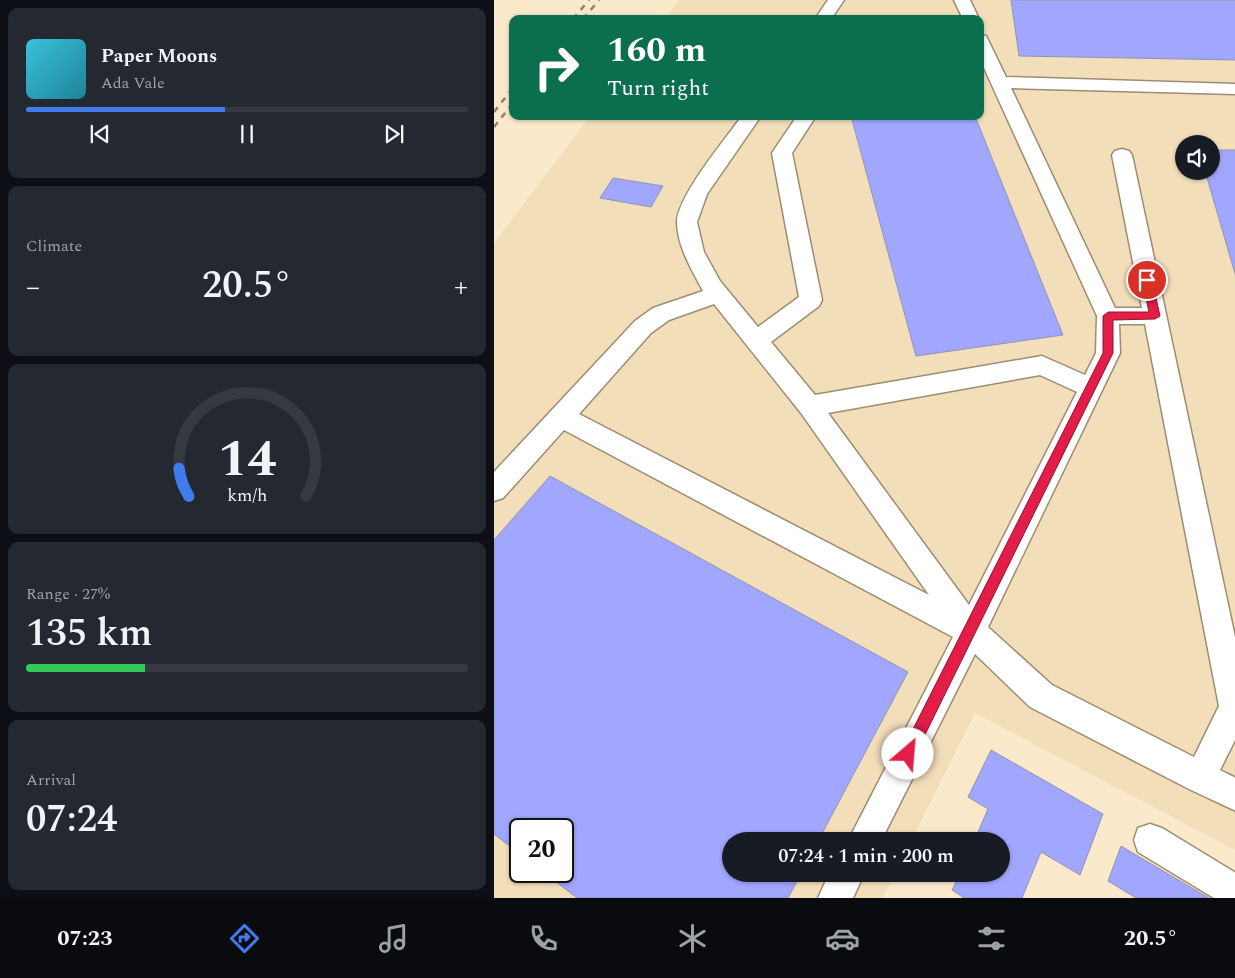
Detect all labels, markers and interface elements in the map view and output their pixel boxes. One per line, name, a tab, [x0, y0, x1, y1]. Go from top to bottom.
text: 160 m	[607, 24, 706, 77]
icon: right	[524, 35, 589, 100]
text: Paper Moons	[101, 42, 217, 71]
text: Ada Vale	[101, 71, 165, 95]
text: Turn right	[607, 72, 709, 105]
icon: previous	[86, 120, 114, 148]
icon: pause	[233, 120, 261, 148]
icon: next	[380, 120, 408, 148]
map controls	[1175, 135, 1220, 180]
button: sound	[1175, 135, 1220, 180]
text: Climate	[26, 234, 82, 258]
text: 20.5°	[202, 257, 292, 315]
pin	[1126, 259, 1168, 301]
text: −	[26, 266, 40, 309]
text: +	[454, 266, 468, 309]
icon: arrive	[1133, 266, 1161, 294]
text: 14	[218, 420, 276, 499]
text: km/h	[227, 482, 267, 509]
text: Range · 27%	[26, 582, 110, 606]
text: 135 km	[26, 605, 152, 663]
position arrow	[881, 727, 933, 779]
text: Arrival	[26, 768, 76, 792]
text: 07:24	[26, 791, 117, 849]
speed limit sign: 20	[509, 818, 574, 883]
text: 07:24 · 1 min · 200 m	[778, 842, 954, 871]
icon: directions	[227, 921, 262, 956]
icon: music	[376, 921, 411, 956]
icon: phone	[526, 921, 561, 956]
icon: climate	[675, 921, 710, 956]
icon: car	[825, 921, 860, 956]
icon: filters	[974, 921, 1009, 956]
text: 07:23	[57, 922, 113, 955]
text: 20.5°	[1124, 922, 1178, 955]

